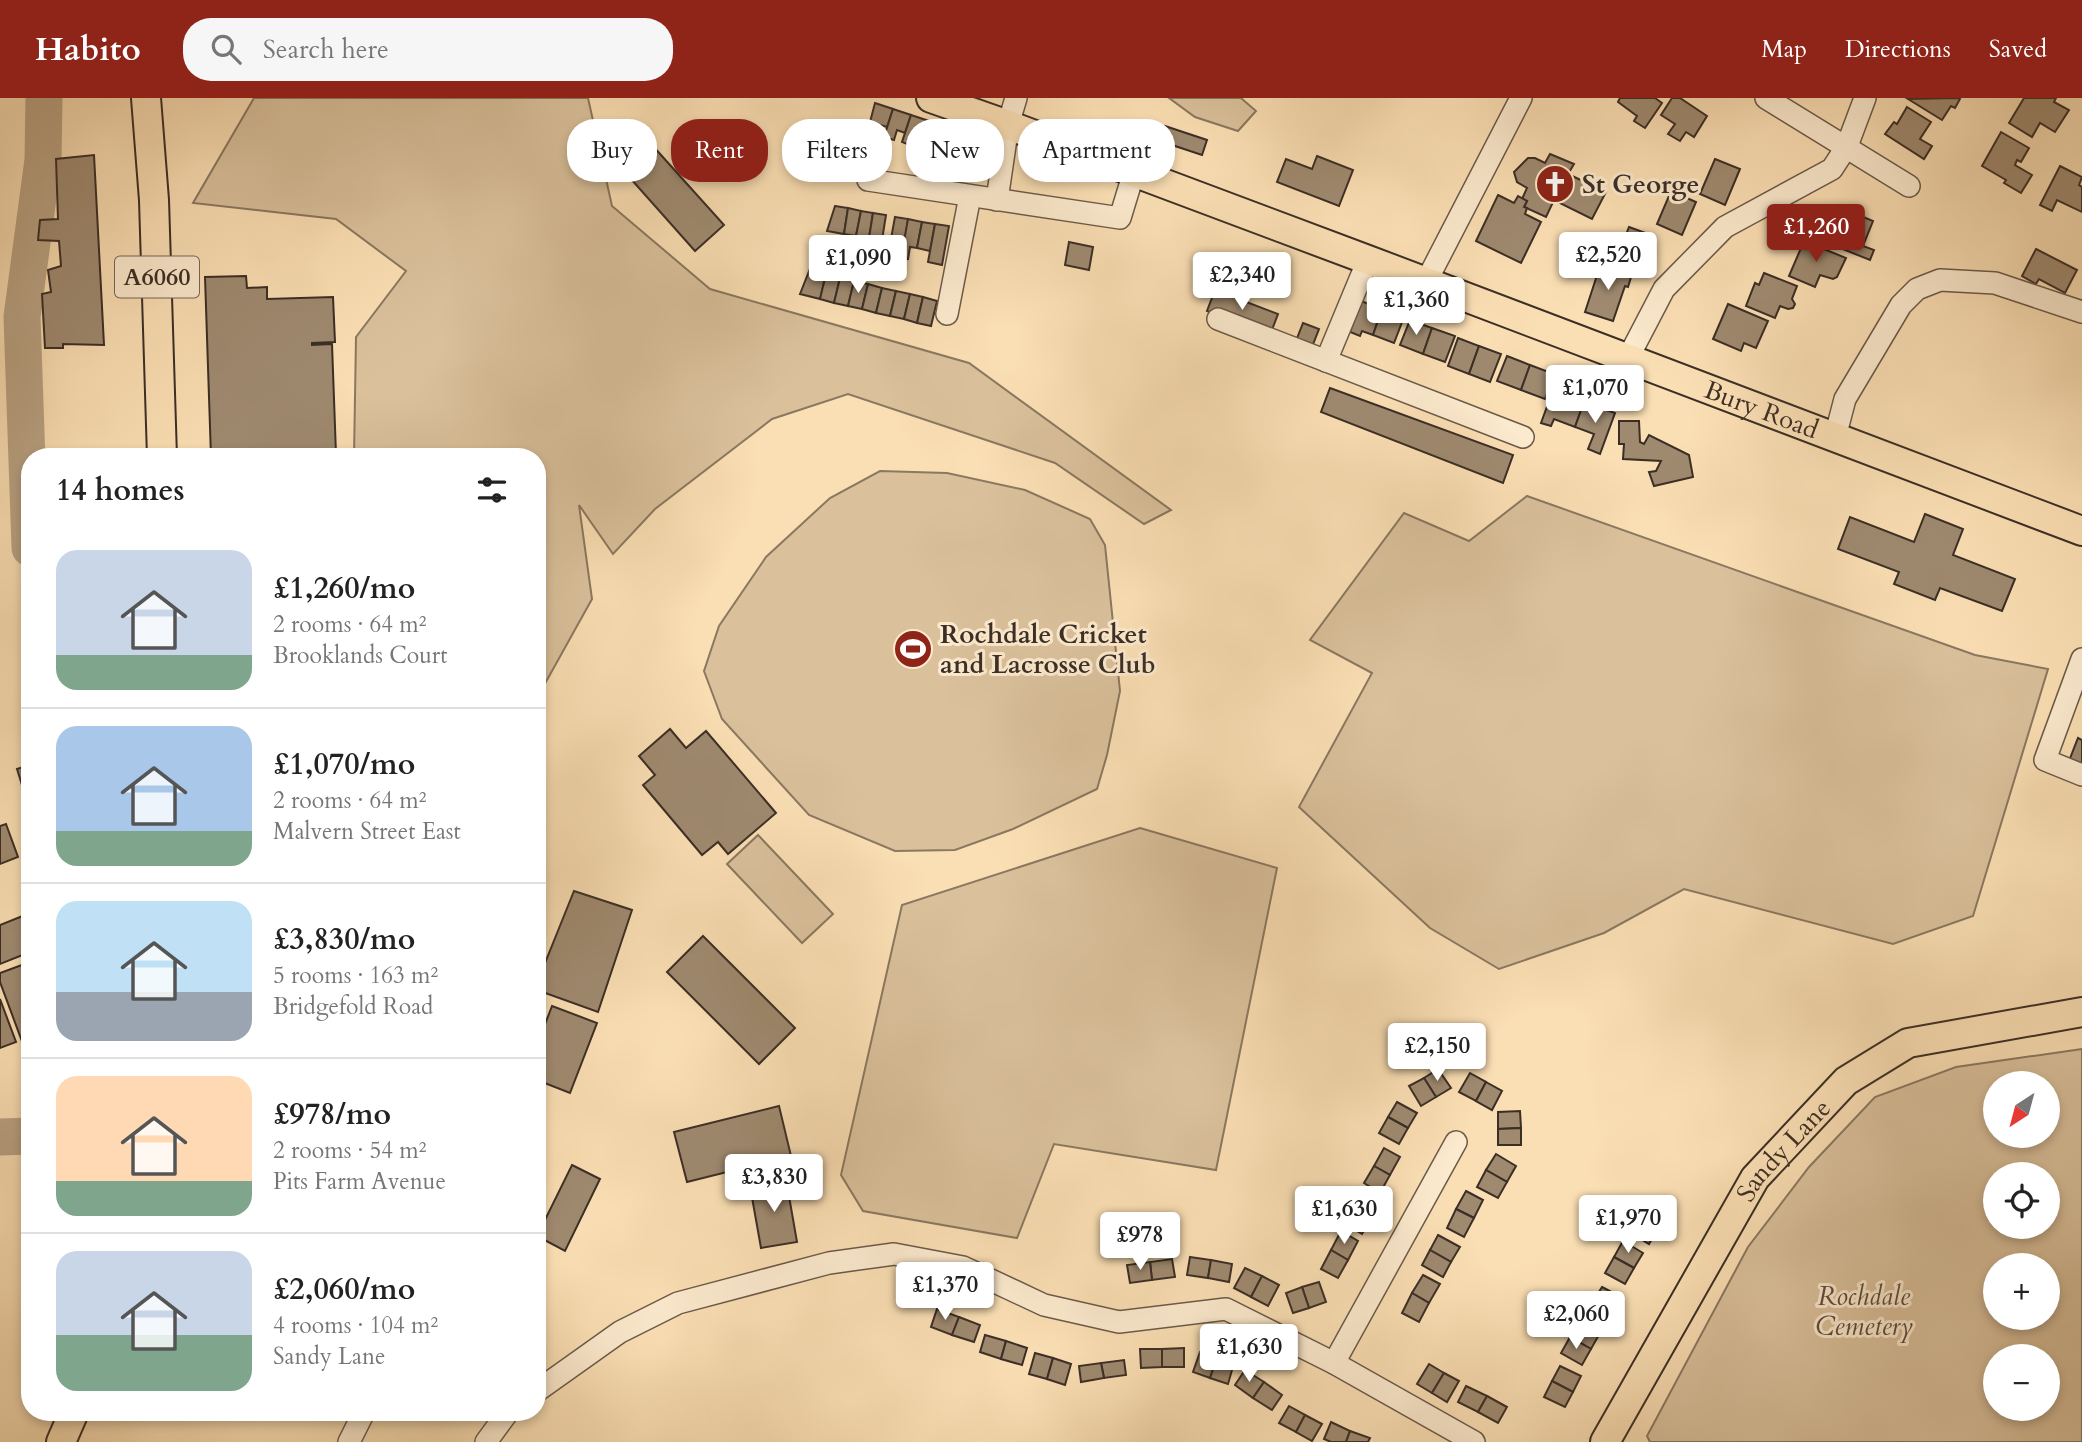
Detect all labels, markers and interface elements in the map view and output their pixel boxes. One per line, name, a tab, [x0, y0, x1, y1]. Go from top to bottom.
search box	[183, 18, 673, 81]
text: Habito	[35, 27, 141, 72]
icon: search	[207, 30, 245, 68]
text: Search here	[263, 32, 389, 67]
text: Map	[1761, 33, 1807, 66]
text: Directions	[1845, 33, 1951, 66]
text: Saved	[1989, 33, 2047, 66]
chip: Buy	[567, 119, 657, 182]
chip: Rent	[671, 119, 768, 182]
chip: Filters	[782, 119, 892, 182]
chip: New	[906, 119, 1004, 182]
chip: Apartment	[1018, 119, 1175, 182]
church icon: St George	[1534, 163, 1576, 205]
place label: St George	[1582, 167, 1699, 202]
pin: £1,260	[1759, 204, 1873, 264]
text: £1,260	[1783, 211, 1849, 242]
pin: £2,520	[1551, 232, 1665, 292]
pin: £1,090	[801, 236, 915, 295]
text: £2,520	[1575, 239, 1641, 270]
text: £1,090	[825, 242, 891, 273]
pin: £2,340	[1185, 252, 1299, 312]
road number: A6060	[115, 257, 199, 298]
text: £2,340	[1209, 259, 1275, 290]
pin: £1,360	[1359, 278, 1473, 337]
text: £1,360	[1383, 284, 1449, 315]
pin: £1,070	[1538, 366, 1652, 425]
text: £1,070	[1562, 372, 1628, 403]
street label: Bury Road	[1699, 372, 1823, 447]
text: 14 homes	[56, 470, 185, 511]
icon: filters	[473, 471, 511, 509]
text: £1,260/mo	[273, 568, 415, 609]
icon: home	[112, 578, 196, 662]
text: 2 rooms · 64 m²	[273, 609, 426, 640]
place label: Rochdale Cricket and Lacrosse Club	[940, 617, 1156, 682]
sports icon: Rochdale Cricket and Lacrosse Club	[892, 628, 934, 670]
text: Brooklands Court	[273, 640, 447, 671]
text: £1,070/mo	[273, 744, 415, 785]
icon: home	[112, 754, 196, 838]
text: 2 rooms · 64 m²	[273, 785, 426, 816]
text: Malvern Street East	[273, 816, 461, 847]
text: £3,830/mo	[273, 919, 415, 960]
icon: home	[112, 929, 196, 1013]
text: 5 rooms · 163 m²	[273, 960, 438, 991]
text: Bridgefold Road	[273, 991, 433, 1022]
pin: £2,150	[1380, 1024, 1494, 1083]
text: £2,150	[1404, 1030, 1470, 1061]
north arrow	[1983, 1071, 2060, 1148]
map controls	[1983, 1071, 2060, 1421]
street label: Sandy Lane	[1728, 1091, 1839, 1208]
text: £978/mo	[273, 1094, 391, 1135]
icon: home	[112, 1104, 196, 1188]
text: 2 rooms · 54 m²	[273, 1135, 426, 1166]
pin: £3,830	[717, 1154, 831, 1214]
text: £3,830	[741, 1161, 807, 1192]
button: locate	[1983, 1162, 2060, 1239]
text: Pits Farm Avenue	[273, 1166, 446, 1197]
pin: £1,630	[1287, 1186, 1401, 1246]
text: £1,630	[1311, 1193, 1377, 1224]
pin: £1,970	[1571, 1196, 1685, 1255]
text: £1,970	[1595, 1202, 1661, 1233]
pin: £978	[1099, 1212, 1181, 1272]
text: £978	[1116, 1219, 1164, 1250]
button: +	[1983, 1253, 2060, 1330]
pin: £1,370	[888, 1262, 1002, 1322]
text: £2,060/mo	[273, 1269, 415, 1310]
text: £1,370	[912, 1269, 978, 1300]
icon: home	[112, 1279, 196, 1363]
park label: Rochdale Cemetery	[1815, 1279, 1913, 1344]
pin: £2,060	[1519, 1292, 1633, 1351]
text: £2,060	[1543, 1298, 1609, 1329]
text: 4 rooms · 104 m²	[273, 1310, 438, 1341]
pin: £1,630	[1192, 1324, 1306, 1384]
text: £1,630	[1216, 1331, 1282, 1362]
text: Sandy Lane	[273, 1341, 385, 1372]
button: −	[1983, 1344, 2060, 1421]

